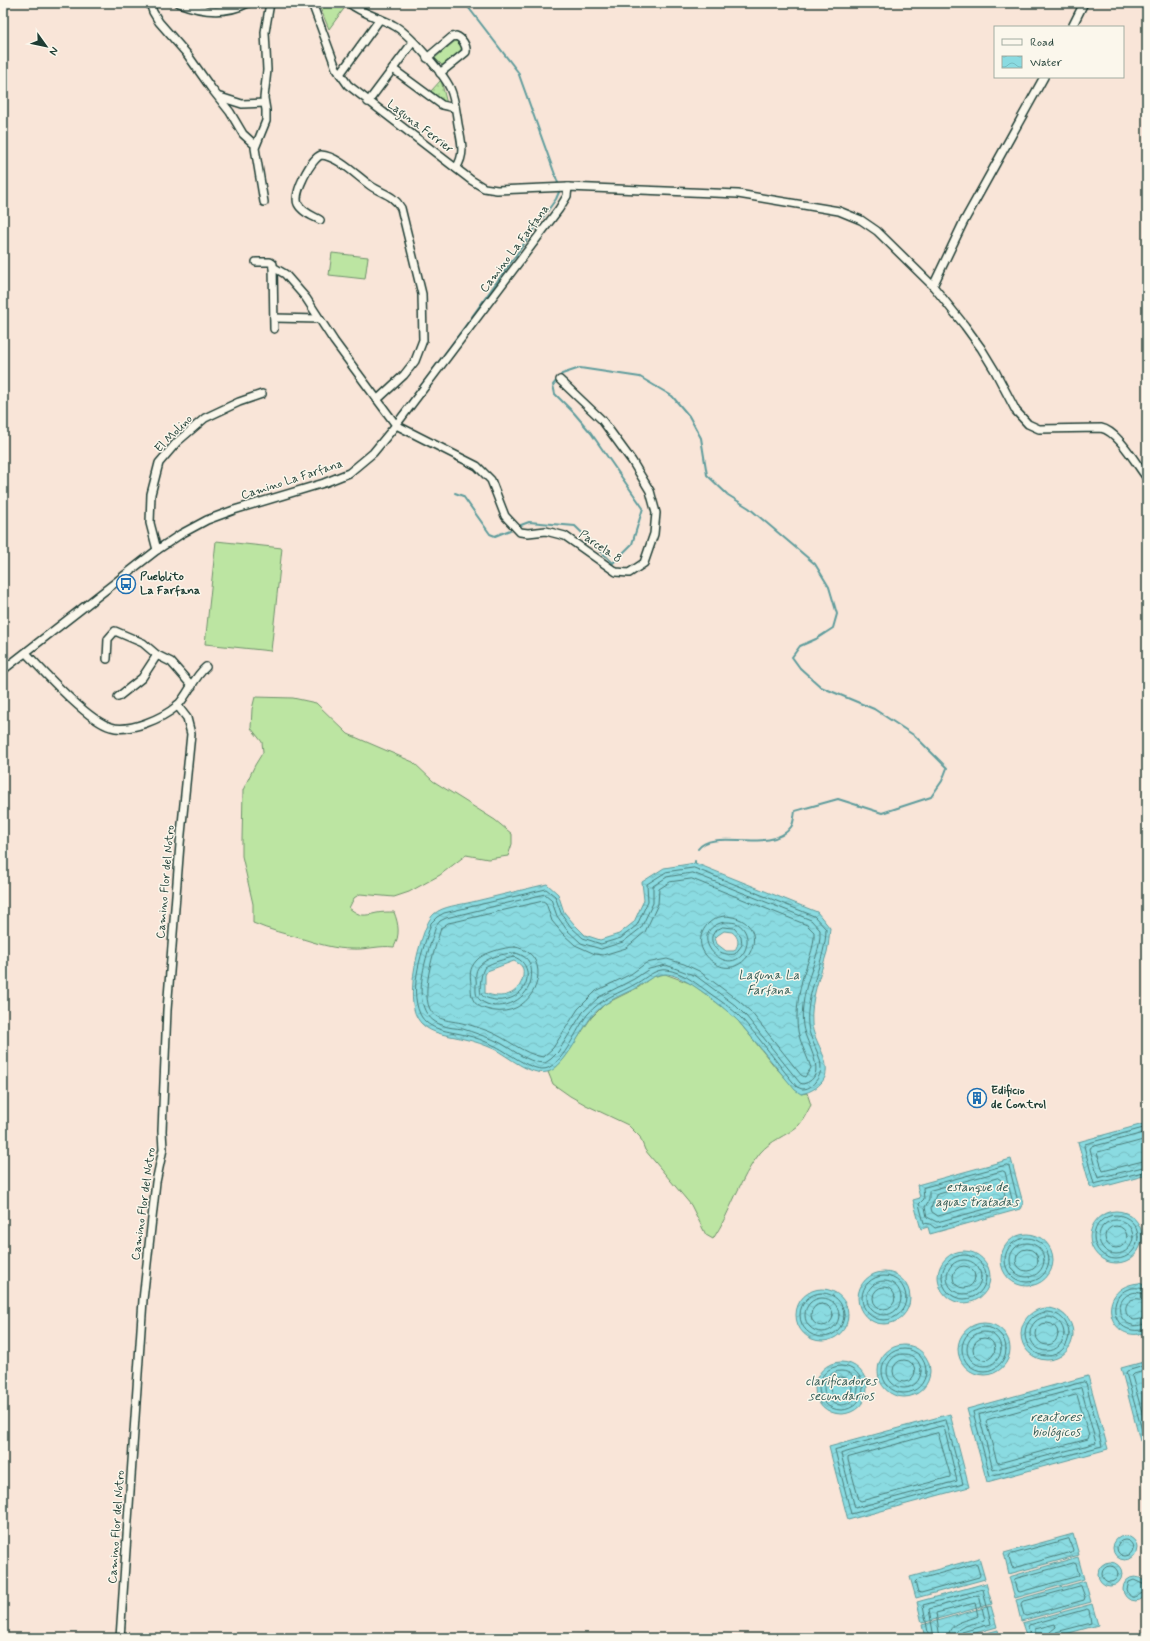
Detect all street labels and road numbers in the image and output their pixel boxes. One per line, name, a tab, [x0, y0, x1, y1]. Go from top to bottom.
street label: Laguna Ferrier	[383, 97, 456, 158]
street label: Camino La Farfana	[477, 202, 553, 296]
street label: El Molino	[152, 412, 196, 456]
street label: Camino La Farfana	[239, 456, 345, 504]
street label: Parcela 8	[576, 527, 624, 567]
street label: Camino Flor del Notro	[153, 824, 179, 939]
street label: Camino Flor del Notro	[128, 1146, 160, 1262]
street label: Camino Flor del Notro	[105, 1469, 129, 1584]

